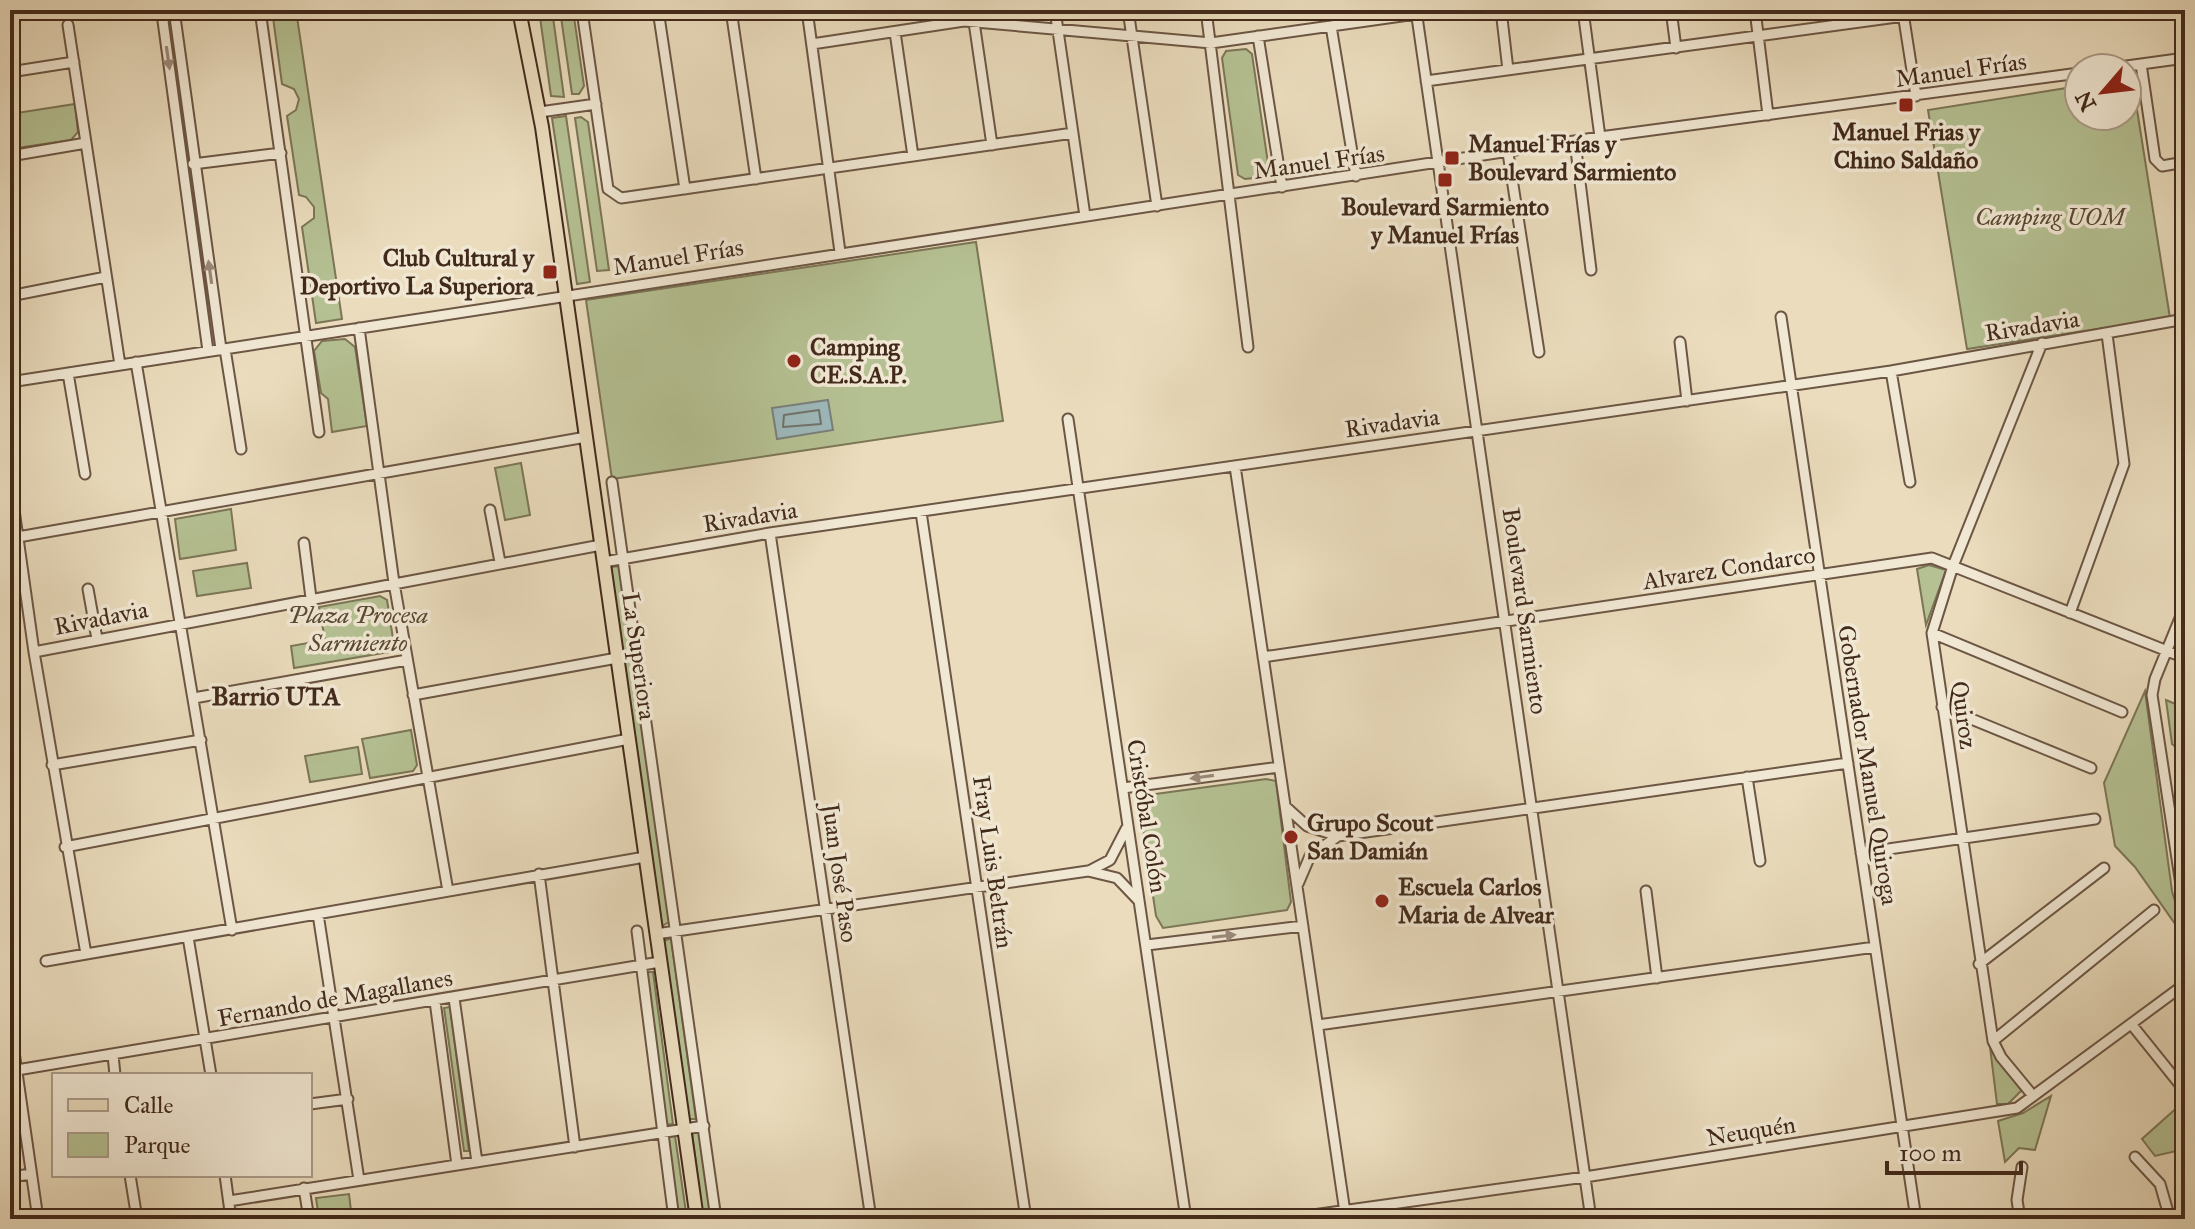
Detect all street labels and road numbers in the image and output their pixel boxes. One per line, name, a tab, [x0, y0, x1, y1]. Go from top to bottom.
street label: Manuel Frías	[1894, 46, 2028, 94]
street label: Manuel Frías	[1252, 138, 1386, 186]
street label: Manuel Frías	[611, 232, 745, 282]
street label: Rivadavia	[1983, 304, 2082, 348]
street label: Rivadavia	[1343, 401, 1442, 444]
street label: Rivadavia	[701, 495, 800, 539]
street label: Boulevard Sarmiento	[1496, 506, 1554, 716]
street label: Alvarez Condarco	[1640, 540, 1817, 597]
street label: La Superiora	[615, 590, 663, 723]
street label: Rivadavia	[51, 594, 151, 642]
street label: Gobernador Manuel Quiroga	[1831, 623, 1905, 908]
street label: Quiroz	[1944, 679, 1984, 751]
street label: Cristóbal Colón	[1120, 737, 1174, 895]
street label: Fray Luis Beltrán	[966, 774, 1020, 950]
street label: Juan José Paso	[815, 799, 865, 944]
street label: Fernando de Magallanes	[215, 963, 455, 1033]
street label: Neuquén	[1704, 1109, 1798, 1153]

